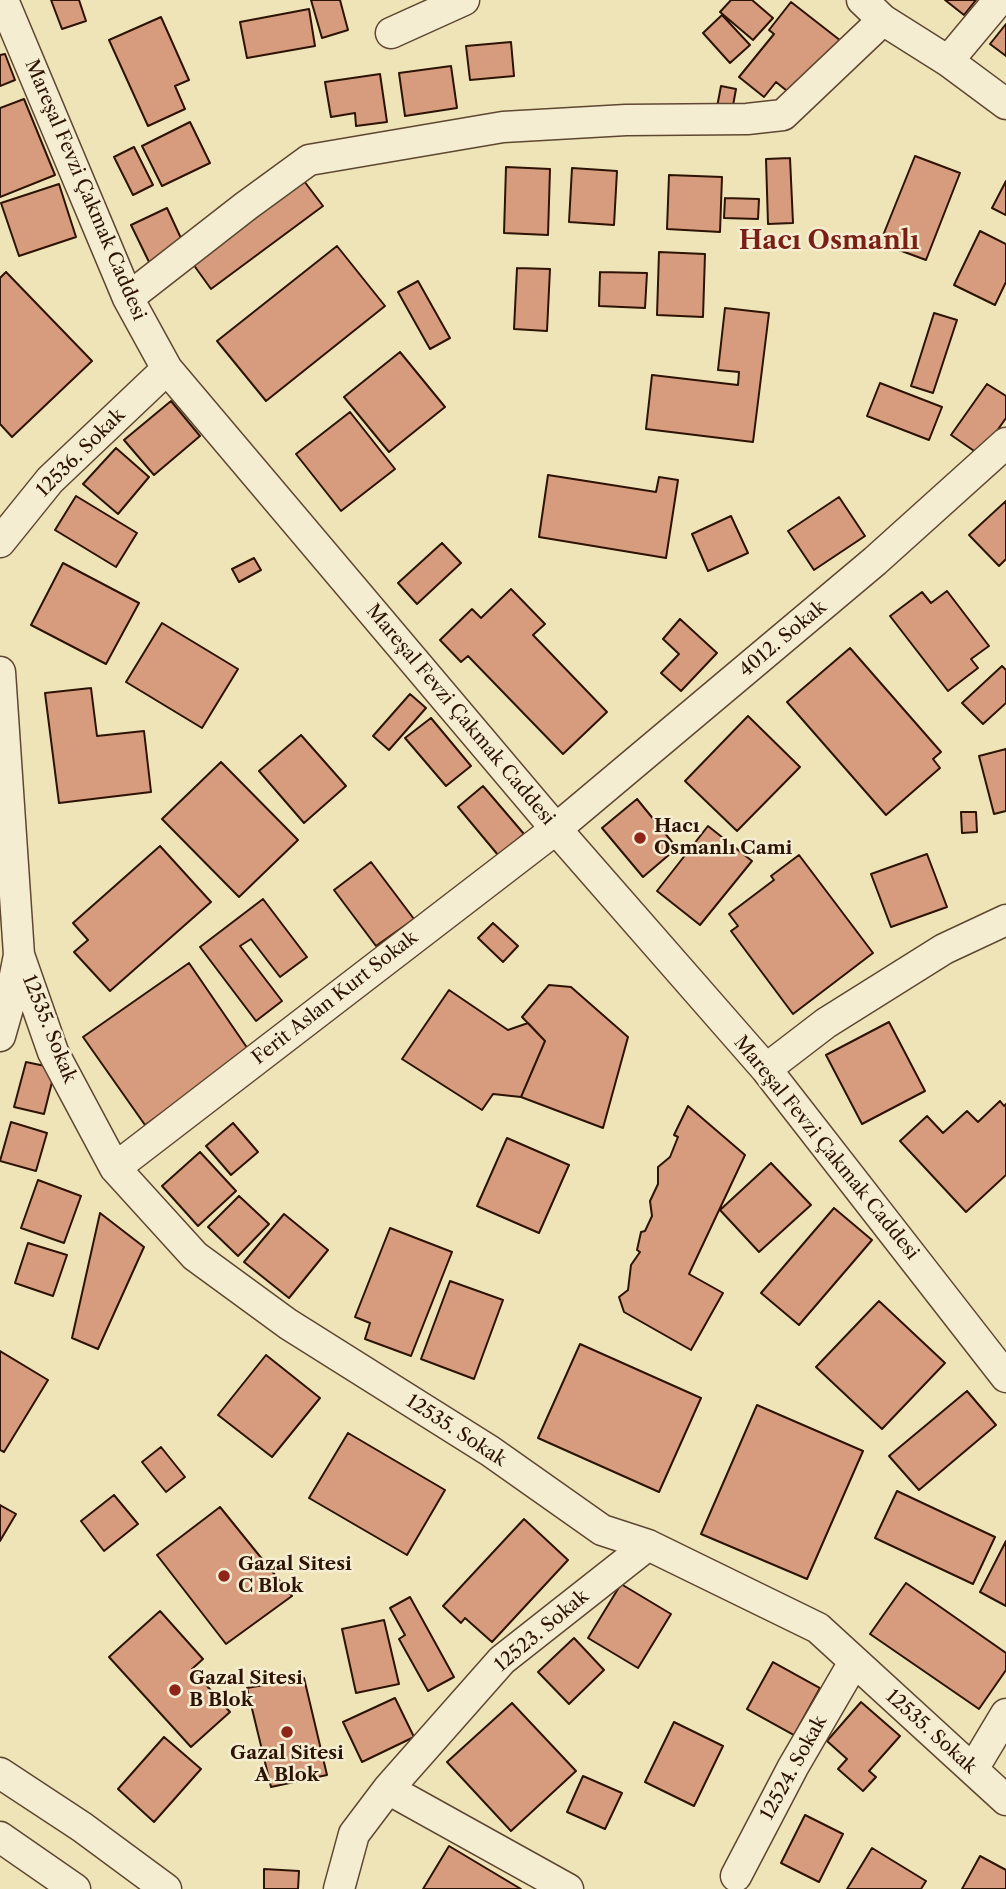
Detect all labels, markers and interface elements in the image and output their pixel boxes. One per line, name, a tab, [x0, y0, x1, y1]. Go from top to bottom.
street label: Mareşal Fevzi Çakmak Caddesi	[20, 56, 150, 324]
district label: Hacı Osmanlı	[739, 225, 919, 257]
street label: 12536. Sokak	[32, 404, 130, 502]
street label: 4012. Sokak	[735, 596, 831, 682]
street label: Mareşal Fevzi Çakmak Caddesi	[361, 600, 559, 830]
place label: Hacı Osmanlı Cami	[654, 816, 792, 860]
marker: Hacı Osmanlı Cami	[632, 830, 648, 846]
street label: Ferit Aslan Kurt Sokak	[248, 926, 422, 1070]
street label: 12535. Sokak	[17, 972, 81, 1086]
street label: Mareşal Fevzi Çakmak Caddesi	[729, 1032, 923, 1264]
street label: 12535. Sokak	[402, 1390, 510, 1472]
place label: Gazal Sitesi C Blok	[238, 1554, 352, 1598]
marker: Gazal Sitesi C Blok	[216, 1568, 232, 1584]
street label: 12523. Sokak	[491, 1585, 593, 1677]
place label: Gazal Sitesi B Blok	[189, 1668, 303, 1712]
marker: Gazal Sitesi B Blok	[167, 1682, 183, 1698]
street label: 12535. Sokak	[881, 1685, 981, 1779]
street label: 12524. Sokak	[756, 1712, 832, 1824]
marker: Gazal Sitesi A Blok	[279, 1724, 295, 1740]
place label: Gazal Sitesi A Blok	[230, 1743, 344, 1787]

